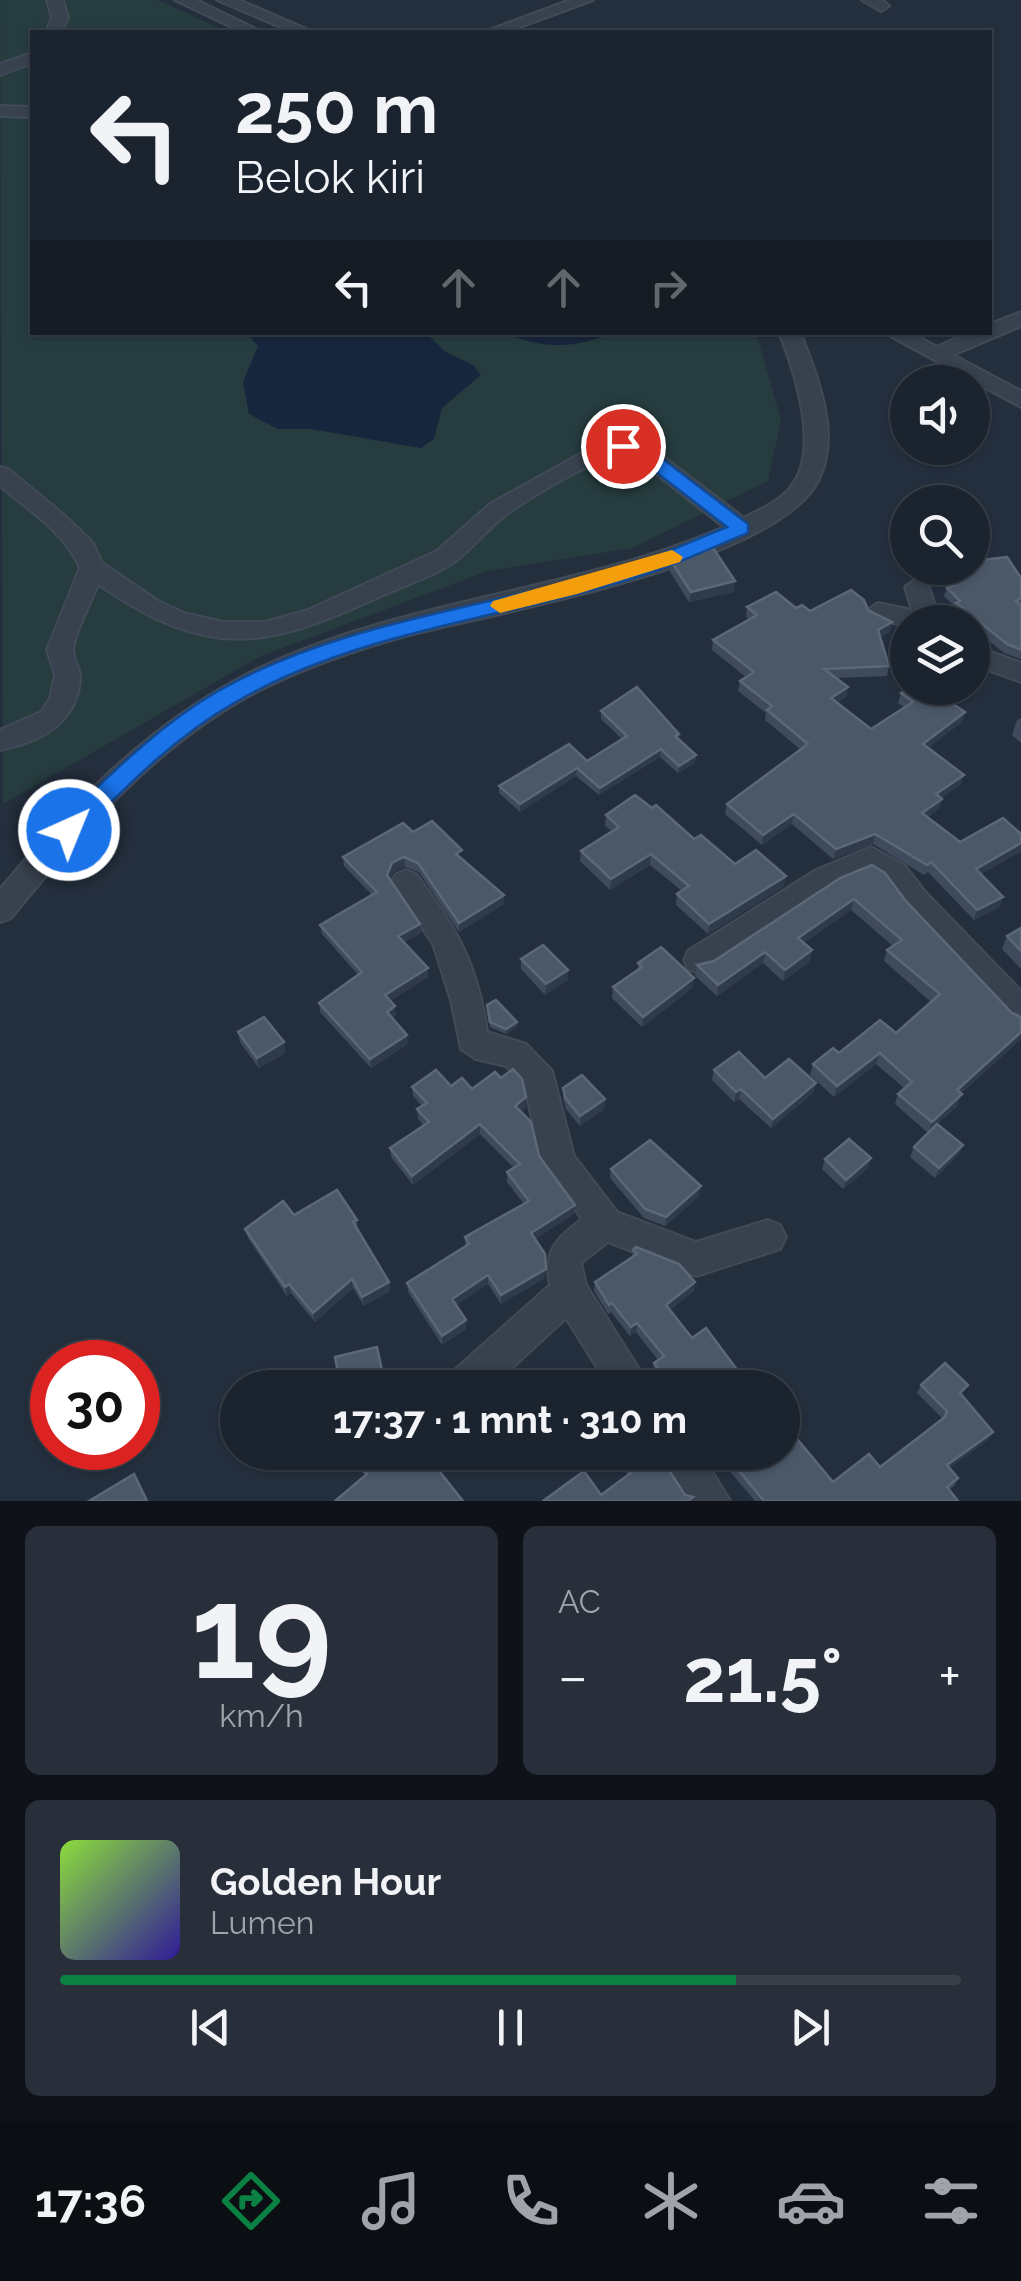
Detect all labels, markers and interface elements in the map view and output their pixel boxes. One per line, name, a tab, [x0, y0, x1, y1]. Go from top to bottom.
text: 250 m	[235, 67, 438, 149]
icon: left	[70, 70, 200, 200]
text: Belok kiri	[235, 151, 425, 204]
icon: left	[326, 260, 381, 315]
icon: ahead	[431, 260, 486, 315]
icon: ahead	[536, 260, 591, 315]
icon: right	[641, 260, 696, 315]
map controls	[890, 365, 990, 705]
button: sound	[890, 365, 990, 465]
pin	[581, 404, 666, 489]
icon: arrive	[596, 419, 651, 474]
button: search	[890, 485, 990, 585]
button: layers	[890, 605, 990, 705]
position arrow	[17, 778, 121, 882]
speed limit sign: 30	[30, 1340, 160, 1470]
text: 17:37 · 1 mnt · 310 m	[333, 1397, 687, 1442]
text: 19	[191, 1556, 332, 1708]
text: AC	[558, 1583, 601, 1620]
text: 21.5°	[683, 1631, 842, 1720]
text: −	[558, 1644, 588, 1709]
text: +	[938, 1644, 961, 1709]
text: km/h	[219, 1697, 304, 1734]
text: Golden Hour	[210, 1859, 441, 1904]
text: Lumen	[210, 1904, 314, 1941]
icon: previous	[183, 2000, 238, 2055]
icon: pause	[483, 2000, 538, 2055]
icon: next	[783, 2000, 838, 2055]
icon: directions	[216, 2166, 286, 2236]
icon: music	[356, 2166, 426, 2236]
icon: phone	[496, 2166, 566, 2236]
icon: climate	[636, 2166, 706, 2236]
icon: car	[776, 2166, 846, 2236]
icon: filters	[916, 2166, 986, 2236]
text: 17:36	[35, 2175, 146, 2228]

